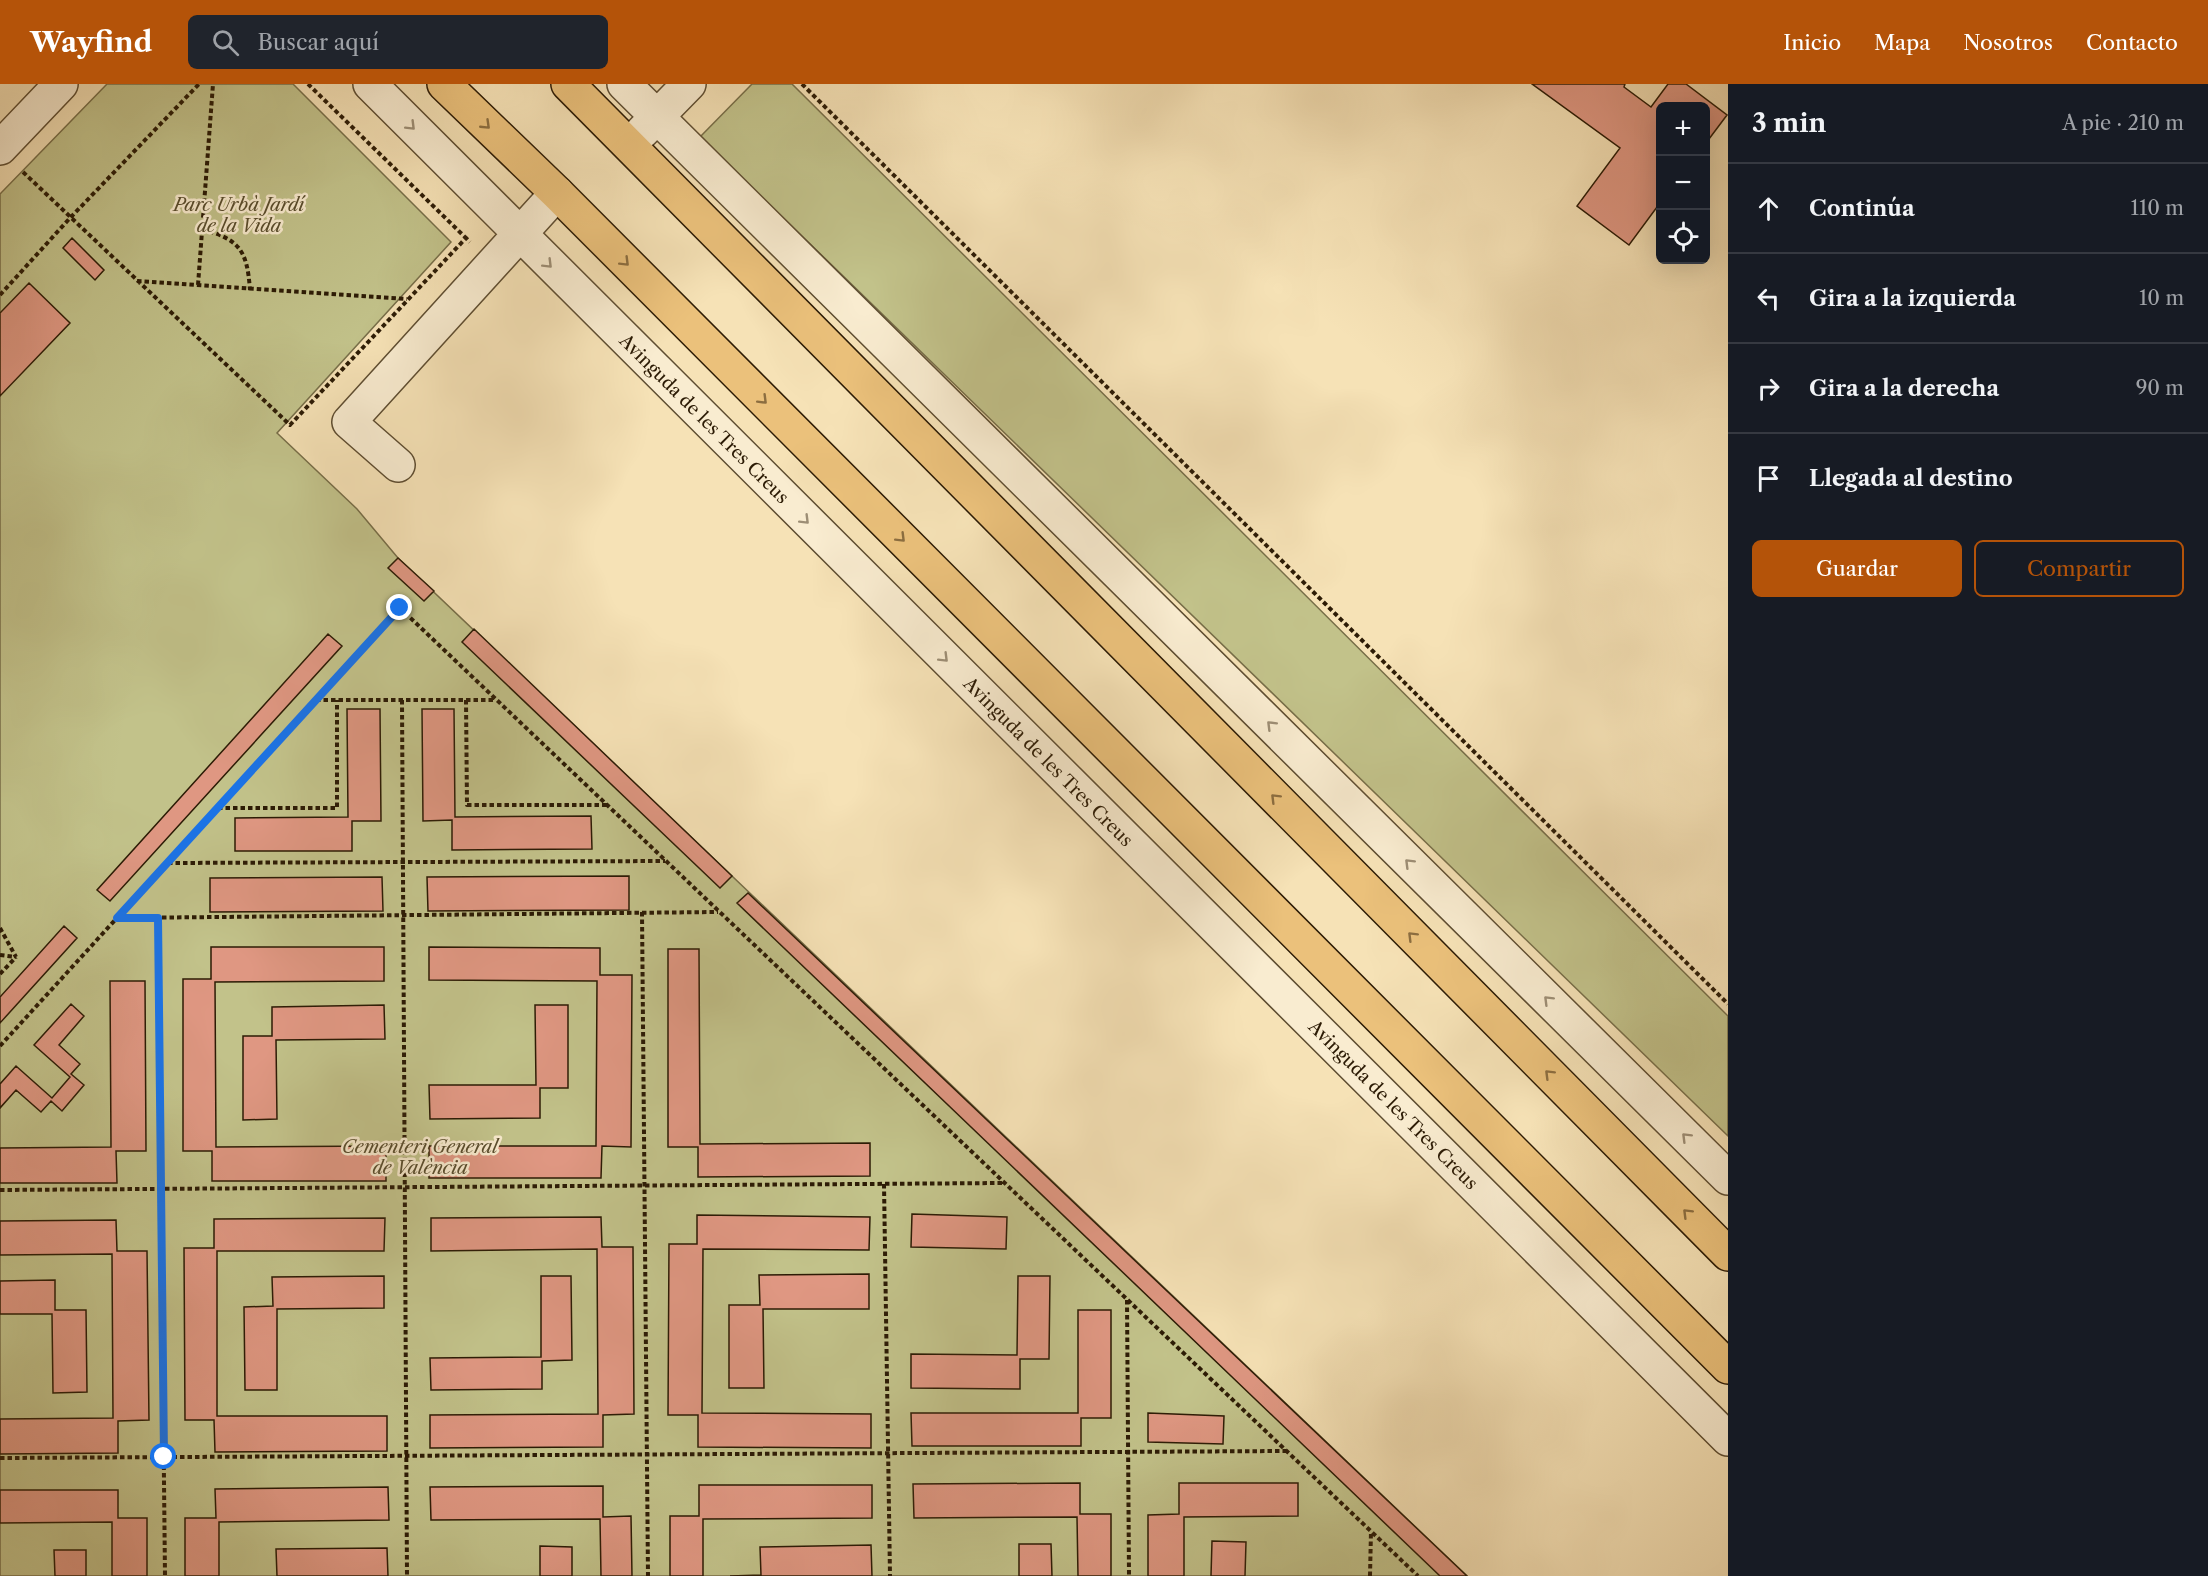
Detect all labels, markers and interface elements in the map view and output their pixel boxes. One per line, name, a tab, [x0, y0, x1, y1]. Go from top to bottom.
search box	[188, 15, 608, 69]
text: Wayfind	[30, 25, 152, 59]
icon: search	[209, 26, 242, 59]
text: Buscar aquí	[257, 29, 379, 56]
text: Inicio	[1783, 30, 1841, 55]
text: Mapa	[1874, 30, 1930, 55]
text: Nosotros	[1963, 30, 2053, 55]
text: Contacto	[2086, 30, 2178, 55]
map controls	[1656, 102, 1710, 264]
button: +	[1656, 102, 1710, 156]
text: 3 min	[1752, 107, 1826, 139]
text: A pie · 210 m	[2062, 111, 2184, 135]
one-way arrow	[479, 117, 490, 128]
one-way arrow	[403, 118, 414, 129]
button: −	[1656, 156, 1710, 210]
icon: ahead	[1752, 192, 1785, 225]
park label: Parc Urbà Jardí de la Vida	[171, 194, 307, 237]
text: Continúa	[1809, 195, 1915, 222]
text: 110 m	[2131, 196, 2184, 220]
button: locate	[1656, 210, 1710, 264]
one-way arrow	[618, 255, 629, 265]
one-way arrow	[542, 257, 552, 268]
icon: left	[1752, 282, 1785, 315]
text: Gira a la izquierda	[1809, 285, 2016, 312]
text: 10 m	[2139, 286, 2184, 310]
street label: Avinguda de les Tres Creus	[614, 329, 793, 508]
icon: right	[1752, 372, 1785, 405]
text: Gira a la derecha	[1809, 375, 1999, 402]
text: 90 m	[2136, 376, 2184, 400]
one-way arrow	[755, 392, 766, 403]
icon: arrive	[1752, 462, 1785, 495]
text: Llegada al destino	[1809, 465, 2013, 492]
one-way arrow	[798, 513, 809, 524]
one-way arrow	[893, 530, 904, 541]
button: Guardar	[1752, 540, 1962, 597]
button: Compartir	[1974, 540, 2184, 597]
route end	[386, 594, 412, 620]
one-way arrow	[936, 650, 947, 661]
street label: Avinguda de les Tres Creus	[958, 672, 1137, 851]
one-way arrow	[1267, 722, 1278, 733]
one-way arrow	[1271, 794, 1282, 805]
one-way arrow	[1406, 859, 1417, 870]
one-way arrow	[1409, 932, 1419, 943]
one-way arrow	[1544, 996, 1555, 1007]
street label: Avinguda de les Tres Creus	[1303, 1015, 1482, 1194]
one-way arrow	[1546, 1071, 1557, 1082]
one-way arrow	[1683, 1133, 1693, 1144]
park label: Cementeri General de València	[342, 1136, 500, 1179]
one-way arrow	[1683, 1209, 1694, 1220]
route start	[150, 1443, 176, 1469]

